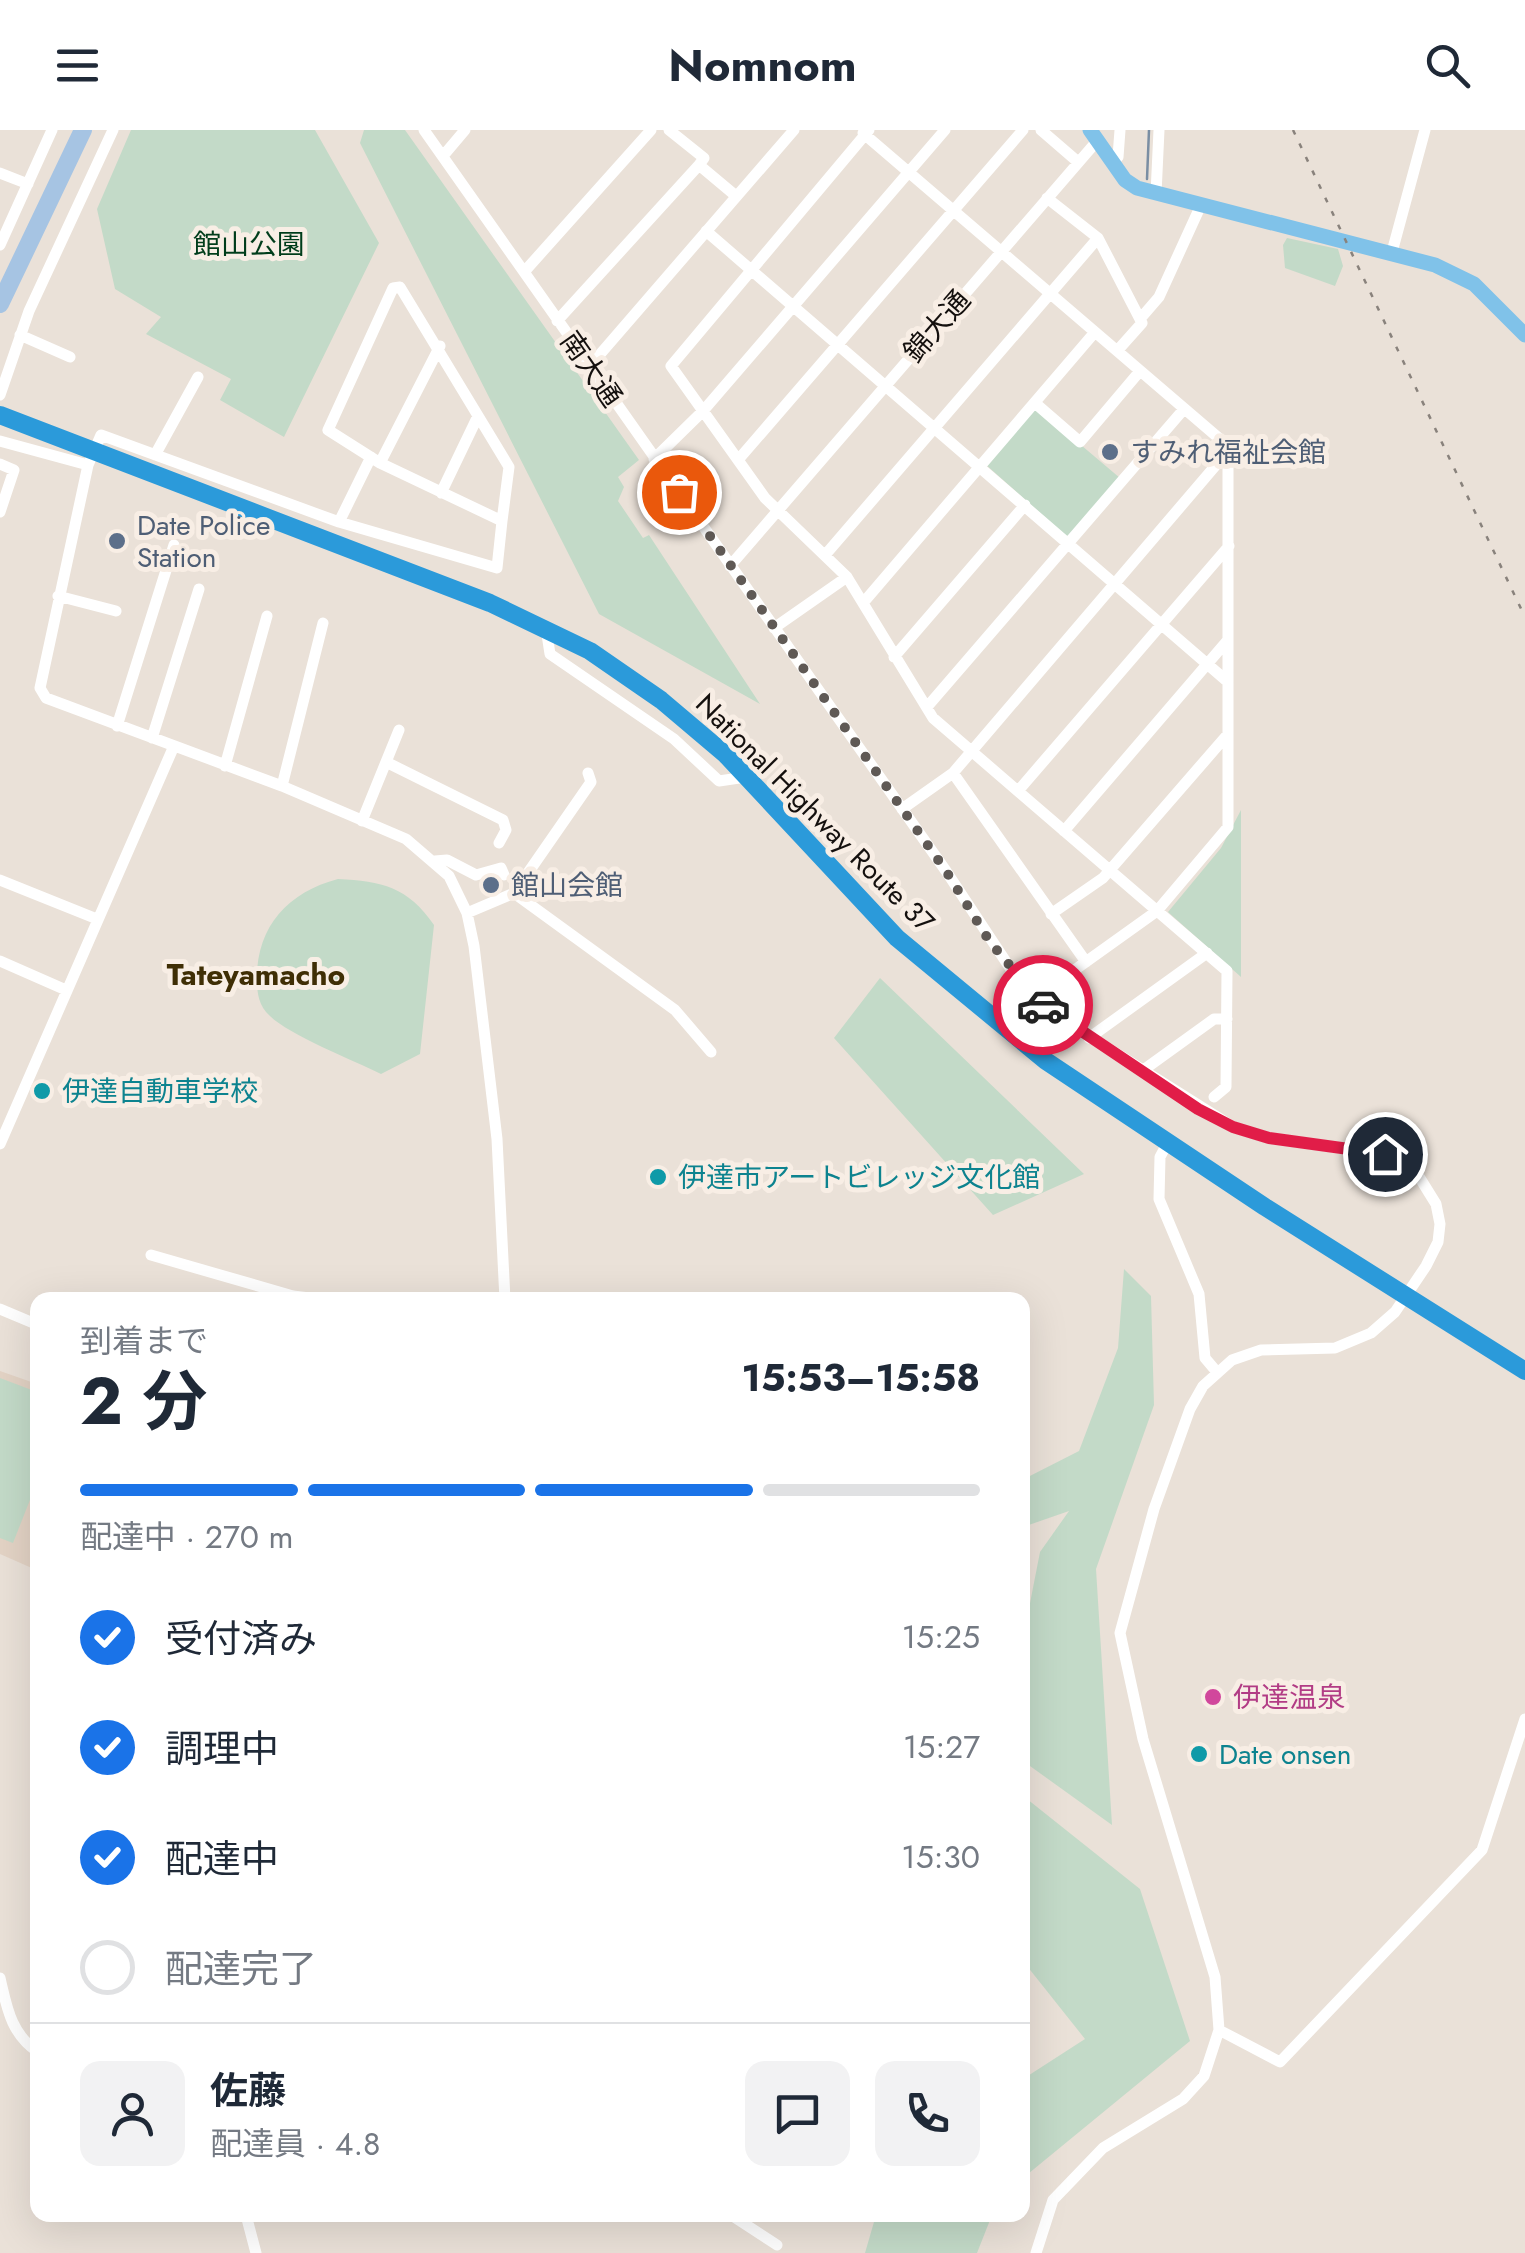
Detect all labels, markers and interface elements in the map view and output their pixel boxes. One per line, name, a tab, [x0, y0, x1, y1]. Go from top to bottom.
text: Nomnom	[668, 33, 857, 98]
icon: menu	[50, 38, 105, 93]
icon: search	[1420, 38, 1475, 93]
park label: 館山公園	[193, 224, 305, 265]
street label: 錦大通	[894, 281, 980, 371]
street label: 南大通	[550, 323, 632, 415]
place label: すみれ福祉会館	[1130, 432, 1326, 473]
marker: すみれ福祉会館	[1099, 441, 1121, 463]
pin	[637, 450, 722, 535]
icon: bag	[652, 465, 707, 520]
place label: Date Police Station	[137, 505, 270, 578]
marker: Date Police Station	[106, 530, 128, 552]
street label: National Highway Route 37	[686, 684, 944, 942]
place label: 館山会館	[511, 865, 623, 906]
marker: 館山会館	[480, 874, 502, 896]
district label: Tateyamacho	[167, 953, 345, 996]
courier	[993, 955, 1093, 1055]
icon: car	[1016, 978, 1071, 1033]
place label: 伊達自動車学校	[62, 1071, 258, 1112]
marker: 伊達自動車学校	[31, 1080, 53, 1102]
pin	[1343, 1112, 1428, 1197]
icon: home	[1358, 1127, 1413, 1182]
place label: 伊達市アートビレッジ文化館	[678, 1157, 1040, 1198]
marker: 伊達市アートビレッジ文化館	[647, 1166, 669, 1188]
text: 到着まで	[80, 1318, 208, 1364]
text: 15:53–15:58	[742, 1350, 980, 1405]
text: 2 分	[80, 1354, 207, 1448]
text: 配達中 · 270 m	[80, 1514, 294, 1560]
icon: check	[80, 1610, 135, 1665]
text: 受付済み	[165, 1611, 317, 1666]
text: 15:25	[902, 1614, 980, 1660]
place label: 伊達温泉	[1233, 1677, 1345, 1718]
marker: 伊達温泉	[1202, 1686, 1224, 1708]
icon: check	[80, 1720, 135, 1775]
text: 調理中	[165, 1721, 279, 1776]
text: 15:27	[903, 1724, 980, 1770]
place label: Date onsen	[1219, 1734, 1351, 1775]
marker: Date onsen	[1188, 1743, 1210, 1765]
icon: check	[80, 1830, 135, 1885]
text: 配達中	[165, 1831, 279, 1886]
text: 15:30	[901, 1834, 980, 1880]
text: 配達完了	[165, 1941, 317, 1996]
button: person	[80, 2061, 185, 2166]
button: chat	[745, 2061, 850, 2166]
button: phone	[875, 2061, 980, 2166]
text: 佐藤	[210, 2063, 286, 2118]
text: 配達員 · 4.8	[210, 2121, 381, 2167]

